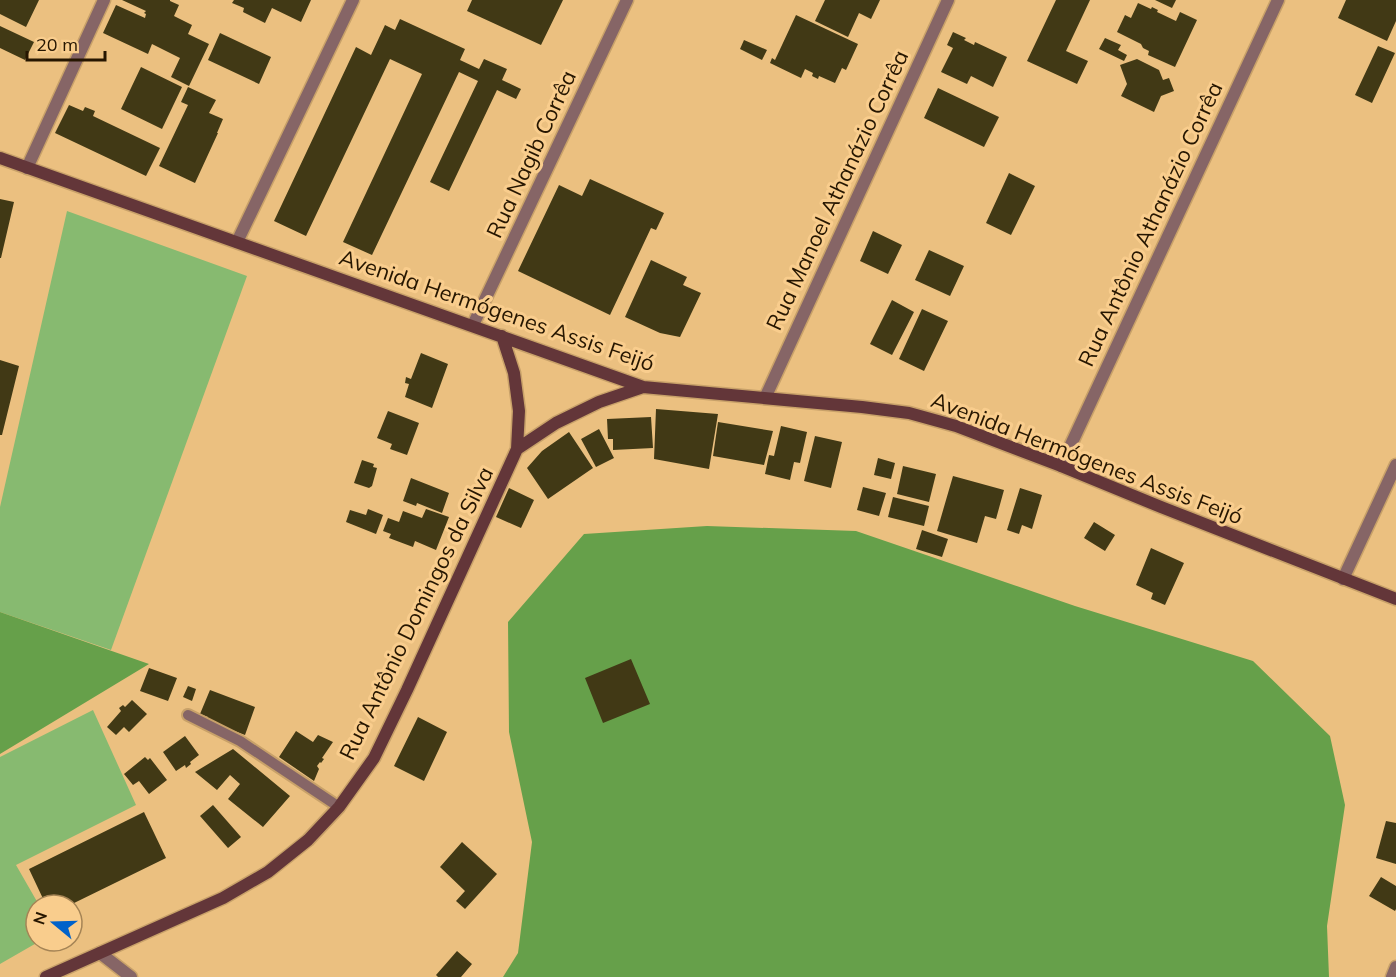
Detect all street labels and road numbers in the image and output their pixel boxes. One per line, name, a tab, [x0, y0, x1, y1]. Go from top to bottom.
street label: Rua Manoel Athanázio Corrêa	[760, 45, 914, 335]
street label: Rua Nagib Corrêa	[480, 66, 582, 242]
street label: Rua Antônio Athanázio Corrêa	[1072, 77, 1228, 371]
street label: Avenida Hermógenes Assis Feijó	[336, 243, 658, 377]
street label: Avenida Hermógenes Assis Feijó	[927, 386, 1247, 530]
street label: Rua Antônio Domingos da Silva	[333, 462, 499, 764]

